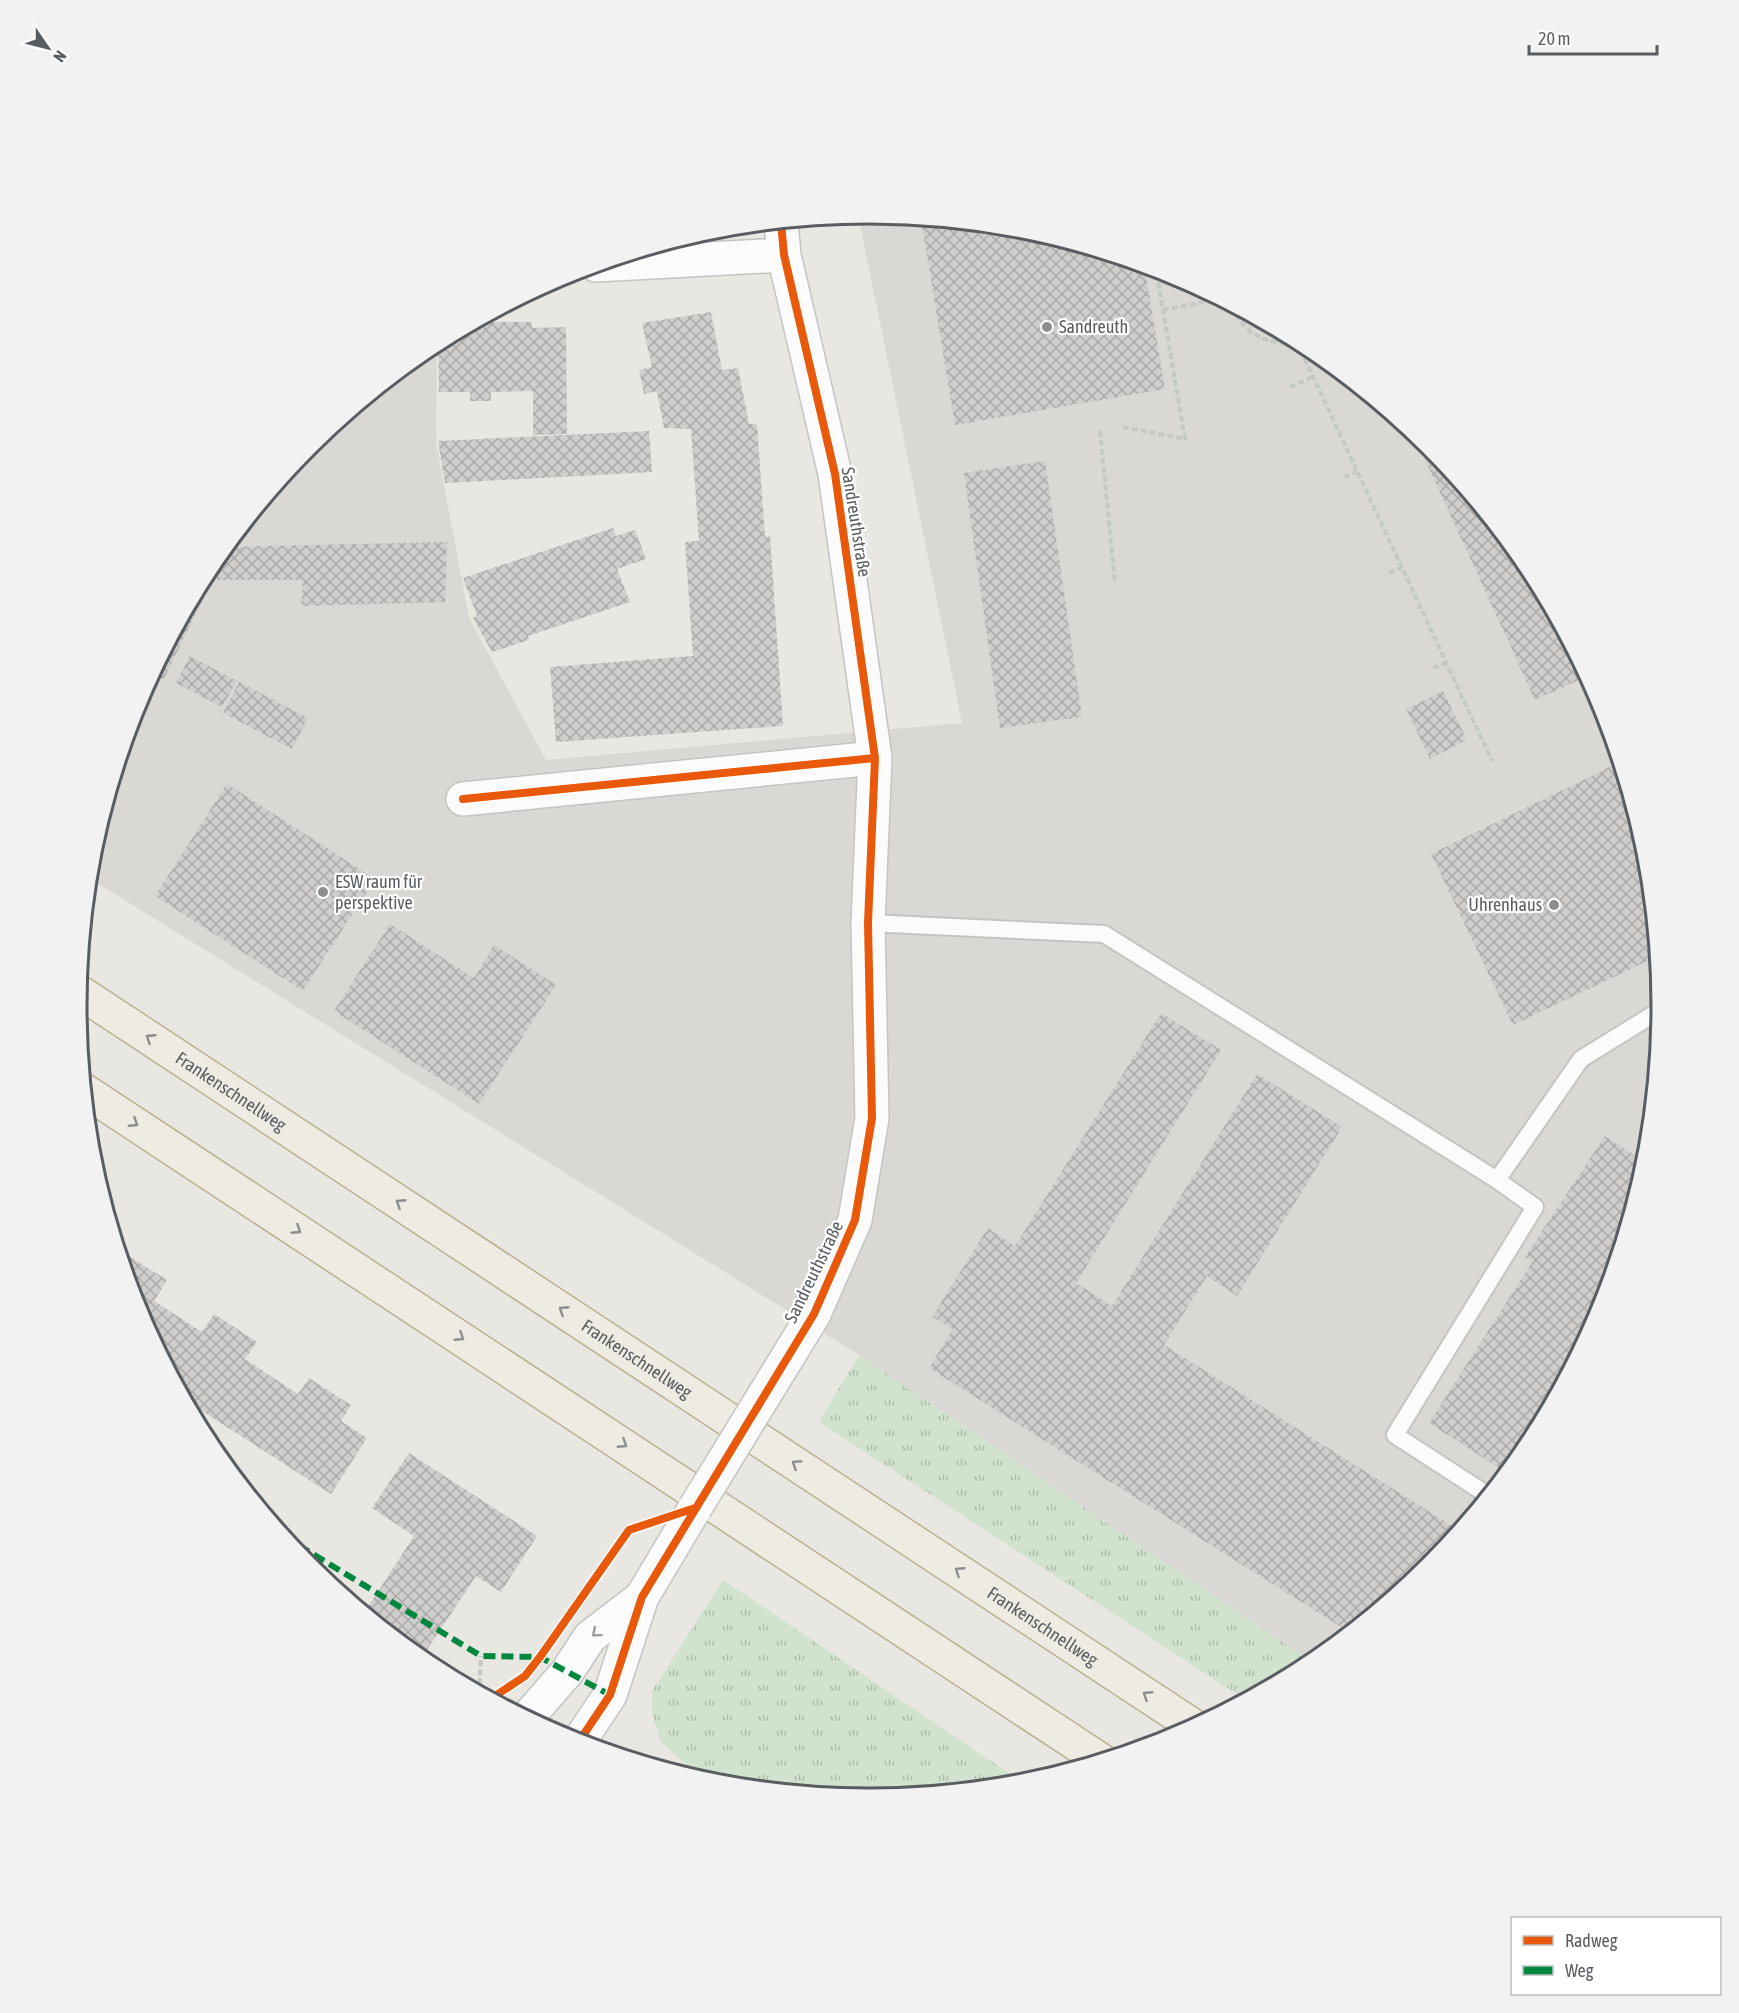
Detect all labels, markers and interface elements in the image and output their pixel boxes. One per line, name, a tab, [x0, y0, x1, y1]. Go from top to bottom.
north arrow	[18, 18, 78, 78]
scale bar	[1529, 18, 1656, 56]
text: 20 m	[1538, 28, 1570, 49]
text: N	[50, 48, 70, 66]
place label: Sandreuth	[1059, 316, 1128, 337]
marker: Sandreuth	[1040, 320, 1054, 334]
street label: Sandreuthstraße	[837, 466, 876, 578]
place label: ESW raum für perspektive	[335, 871, 423, 913]
marker: ESW raum für perspektive	[316, 885, 330, 899]
place label: Uhrenhaus	[1468, 894, 1542, 915]
marker: Uhrenhaus	[1547, 898, 1561, 912]
one-way arrow	[146, 1034, 157, 1045]
street label: Frankenschnellweg	[172, 1047, 291, 1135]
one-way arrow	[127, 1116, 138, 1127]
one-way arrow	[396, 1199, 407, 1210]
street label: Sandreuthstraße	[780, 1217, 847, 1326]
one-way arrow	[290, 1223, 301, 1234]
one-way arrow	[559, 1306, 570, 1317]
street label: Frankenschnellweg	[578, 1315, 696, 1403]
one-way arrow	[453, 1330, 464, 1341]
one-way arrow	[616, 1437, 627, 1448]
one-way arrow	[792, 1460, 803, 1471]
one-way arrow	[954, 1568, 965, 1579]
street label: Frankenschnellweg	[984, 1582, 1102, 1670]
one-way arrow	[592, 1626, 603, 1637]
one-way arrow	[1142, 1691, 1153, 1702]
legend	[1511, 1917, 1721, 1995]
text: Radweg	[1565, 1930, 1618, 1951]
text: Weg	[1565, 1960, 1594, 1981]

